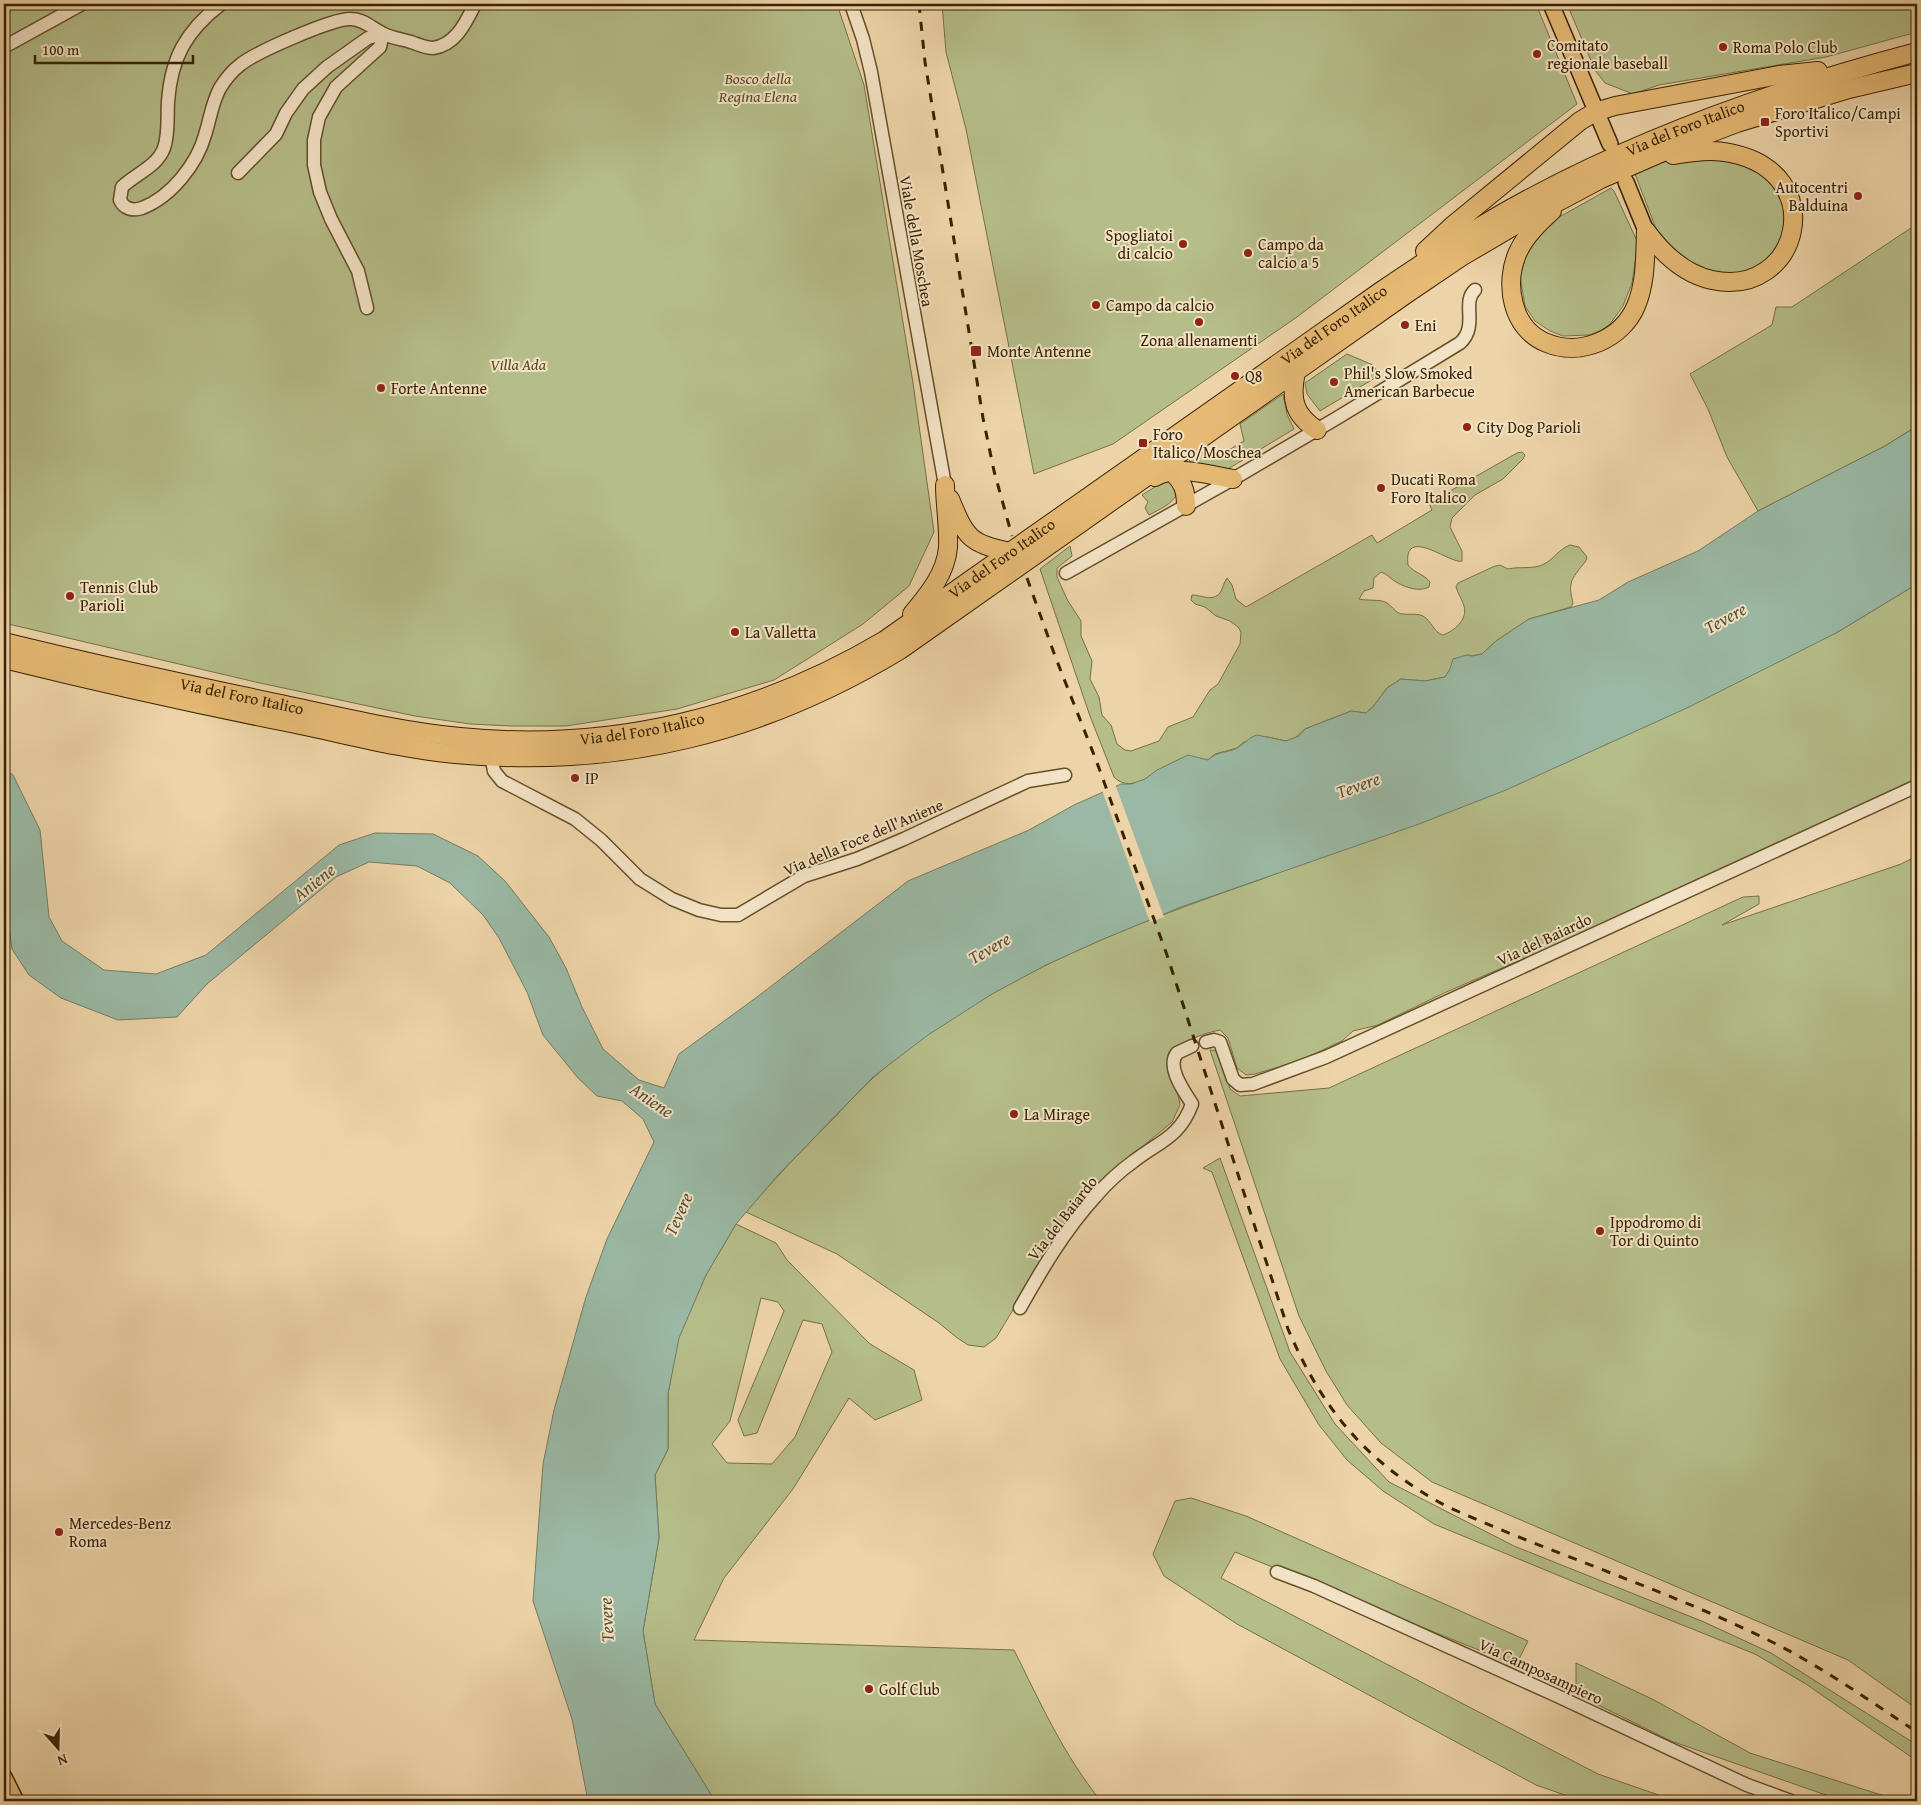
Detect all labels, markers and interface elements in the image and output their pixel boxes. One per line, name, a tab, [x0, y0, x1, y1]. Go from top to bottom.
scale bar	[35, 32, 192, 64]
place label: Comitato regionale baseball	[1547, 33, 1669, 75]
place label: Roma Polo Club	[1733, 35, 1838, 59]
text: 100 m	[42, 39, 80, 60]
marker: Roma Polo Club	[1717, 41, 1729, 53]
marker: Comitato regionale baseball	[1531, 48, 1543, 60]
park label: Bosco della Regina Elena	[718, 66, 798, 108]
street label: Via del Foro Italico	[1622, 94, 1748, 162]
place label: Foro Italico/Campi Sportivi	[1775, 101, 1901, 143]
marker: Foro Italico/Campi Sportivi	[1759, 116, 1771, 128]
street label: Viale della Moschea	[894, 174, 940, 309]
place label: Autocentri Balduina	[1776, 175, 1849, 217]
marker: Autocentri Balduina	[1852, 190, 1864, 202]
place label: Spogliatoi di calcio	[1106, 223, 1174, 265]
place label: Campo da calcio a 5	[1258, 232, 1324, 274]
marker: Spogliatoi di calcio	[1177, 238, 1189, 250]
marker: Campo da calcio a 5	[1242, 247, 1254, 259]
street label: Via del Foro Italico	[1275, 278, 1392, 370]
place label: Campo da calcio	[1106, 293, 1214, 317]
marker: Campo da calcio	[1090, 299, 1102, 311]
place label: Eni	[1415, 313, 1437, 337]
marker: Zona allenamenti	[1193, 316, 1205, 328]
marker: Eni	[1399, 319, 1411, 331]
place label: Zona allenamenti	[1140, 328, 1258, 352]
place label: Monte Antenne	[987, 339, 1091, 363]
marker: Monte Antenne	[969, 344, 983, 358]
park label: Villa Ada	[490, 352, 547, 376]
place label: Phil's Slow Smoked American Barbecue	[1344, 361, 1475, 403]
place label: Q8	[1245, 364, 1263, 388]
marker: Q8	[1229, 370, 1241, 382]
place label: Forte Antenne	[391, 376, 487, 400]
marker: Phil's Slow Smoked American Barbecue	[1328, 376, 1340, 388]
marker: Forte Antenne	[375, 382, 387, 394]
place label: City Dog Parioli	[1477, 415, 1582, 439]
marker: City Dog Parioli	[1461, 421, 1473, 433]
place label: Foro Italico/Moschea	[1153, 422, 1262, 464]
marker: Foro Italico/Moschea	[1137, 437, 1149, 449]
place label: Ducati Roma Foro Italico	[1391, 467, 1476, 509]
marker: Ducati Roma Foro Italico	[1375, 482, 1387, 494]
street label: Via del Foro Italico	[943, 512, 1060, 604]
place label: Tennis Club Parioli	[80, 575, 158, 617]
marker: Tennis Club Parioli	[64, 590, 76, 602]
water label: Tevere	[1699, 595, 1751, 641]
place label: La Valletta	[745, 620, 817, 644]
marker: La Valletta	[729, 626, 741, 638]
street label: Via del Foro Italico	[178, 671, 306, 721]
street label: Via del Foro Italico	[579, 706, 707, 750]
water label: Tevere	[1332, 765, 1384, 805]
place label: IP	[585, 766, 599, 790]
marker: IP	[569, 772, 581, 784]
street label: Via della Foce dell'Aniene	[779, 792, 947, 882]
water label: Aniene	[286, 857, 341, 908]
street label: Via del Baiardo	[1493, 907, 1595, 971]
water label: Tevere	[963, 925, 1015, 971]
water label: Aniene	[624, 1075, 679, 1124]
place label: La Mirage	[1024, 1102, 1090, 1126]
marker: La Mirage	[1008, 1108, 1020, 1120]
street label: Via del Baiardo	[1021, 1170, 1103, 1266]
water label: Tevere	[657, 1188, 699, 1240]
place label: Ippodromo di Tor di Quinto	[1610, 1210, 1702, 1252]
marker: Ippodromo di Tor di Quinto	[1594, 1225, 1606, 1237]
place label: Mercedes-Benz Roma	[69, 1511, 171, 1553]
marker: Mercedes-Benz Roma	[53, 1526, 65, 1538]
water label: Tevere	[591, 1597, 621, 1643]
street label: Via Camposampiero	[1475, 1632, 1607, 1710]
place label: Golf Club	[879, 1677, 940, 1701]
marker: Golf Club	[863, 1683, 875, 1695]
north arrow	[32, 1722, 82, 1772]
text: N	[54, 1749, 70, 1771]

